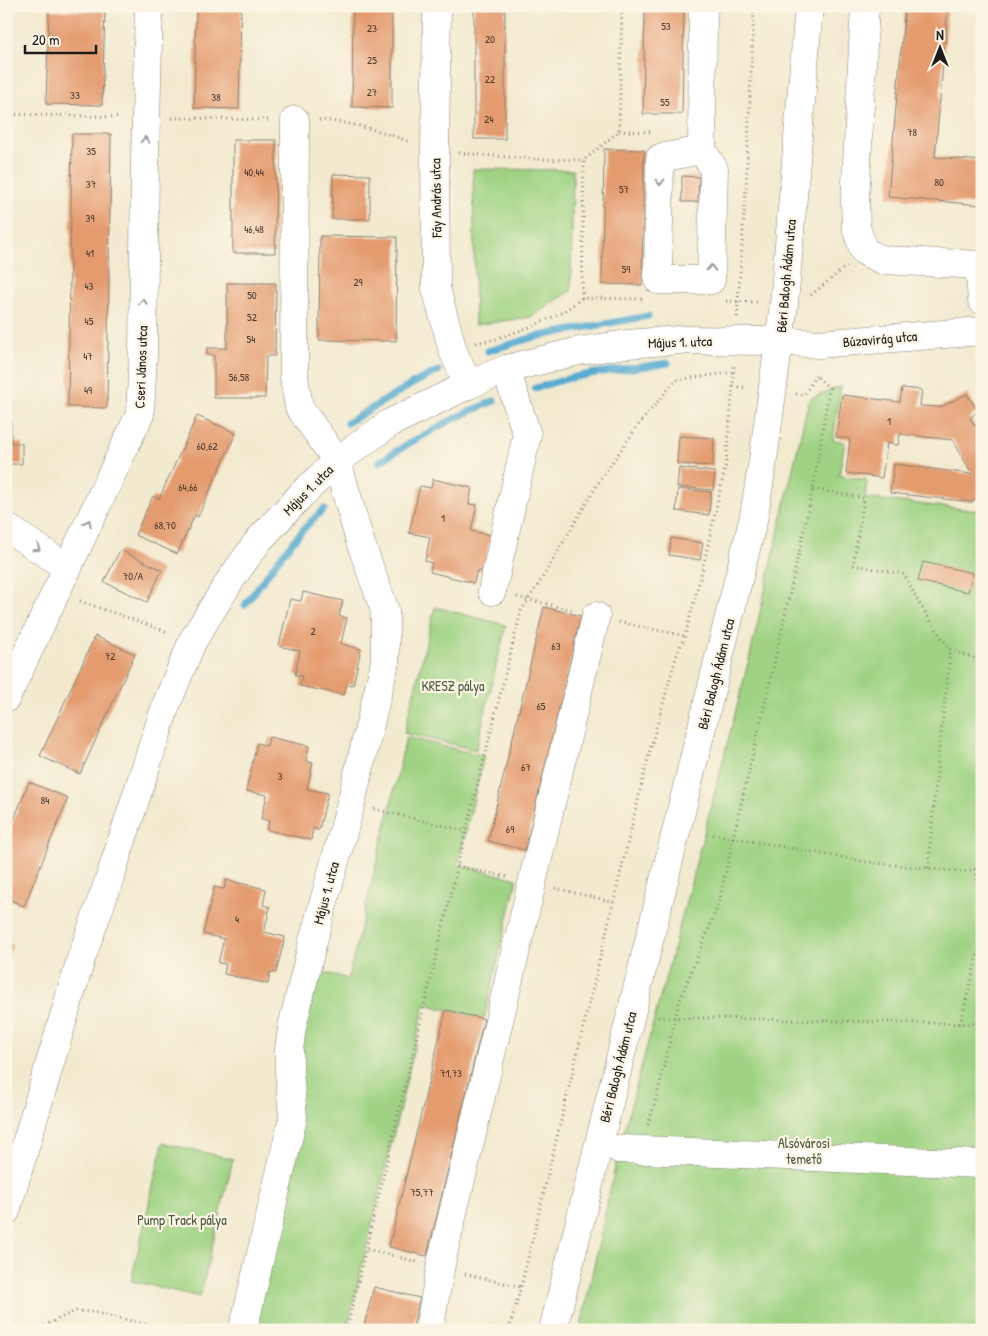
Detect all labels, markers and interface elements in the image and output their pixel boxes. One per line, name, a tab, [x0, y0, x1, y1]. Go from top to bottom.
house number: 53	[661, 19, 671, 33]
house number: 23	[367, 21, 377, 35]
scale bar	[25, 22, 96, 54]
north arrow	[916, 22, 966, 72]
text: N	[936, 25, 944, 44]
text: 20 m	[32, 29, 59, 50]
house number: 20	[485, 32, 495, 46]
house number: 25	[367, 53, 377, 67]
house number: 22	[485, 72, 495, 86]
house number: 27	[367, 85, 377, 99]
house number: 33	[70, 88, 80, 102]
house number: 38	[211, 90, 221, 104]
house number: 55	[660, 95, 670, 109]
house number: 24	[484, 112, 494, 126]
house number: 78	[907, 125, 917, 139]
one-way arrow	[140, 136, 150, 144]
house number: 35	[86, 144, 96, 158]
street label: Fáy András utca	[425, 158, 447, 239]
house number: 40,44	[244, 165, 264, 179]
house number: 80	[934, 175, 944, 189]
house number: 37	[86, 177, 96, 191]
one-way arrow	[655, 178, 665, 186]
house number: 57	[619, 182, 629, 196]
house number: 39	[86, 211, 94, 225]
street label: Béri Balogh Ádám utca	[771, 218, 801, 333]
house number: 46,48	[244, 222, 264, 236]
house number: 41	[86, 246, 94, 260]
house number: 59	[622, 262, 630, 276]
one-way arrow	[706, 264, 716, 272]
house number: 29	[353, 275, 363, 289]
house number: 43	[84, 279, 94, 293]
house number: 50	[247, 288, 257, 302]
one-way arrow	[138, 298, 148, 306]
house number: 52	[247, 310, 257, 324]
house number: 45	[85, 314, 94, 328]
street label: Cseri János utca	[130, 325, 151, 409]
street label: Búzavirág utca	[842, 326, 919, 352]
street label: Május 1. utca	[648, 331, 713, 353]
house number: 54	[247, 332, 255, 346]
house number: 47	[83, 349, 93, 363]
house number: 56,58	[229, 370, 250, 384]
house number: 49	[84, 383, 92, 397]
house number: 1	[887, 414, 891, 428]
house number: 60,62	[196, 439, 218, 453]
street label: Május 1. utca	[278, 460, 338, 520]
house number: 64,66	[178, 480, 198, 494]
house number: 1	[441, 511, 445, 525]
house number: 68,70	[154, 518, 176, 532]
one-way arrow	[82, 520, 92, 529]
one-way arrow	[32, 541, 41, 551]
house number: 70/A	[123, 569, 144, 583]
street label: Béri Balogh Ádám utca	[693, 616, 740, 732]
house number: 2	[310, 624, 316, 638]
house number: 63	[551, 639, 561, 653]
house number: 72	[105, 649, 115, 663]
park label: KRESZ pálya	[421, 676, 485, 696]
house number: 65	[536, 699, 546, 713]
house number: 67	[521, 760, 531, 774]
house number: 3	[278, 769, 283, 783]
house number: 84	[41, 793, 49, 807]
house number: 69	[506, 822, 514, 836]
street label: Május 1. utca	[308, 859, 344, 926]
house number: 4	[235, 912, 239, 926]
street label: Béri Balogh Ádám utca	[595, 1009, 642, 1125]
house number: 71,73	[440, 1066, 462, 1080]
park label: Alsóvárosi temető	[778, 1133, 830, 1168]
house number: 75,77	[410, 1185, 434, 1199]
park label: Pump Track pálya	[137, 1210, 227, 1230]

